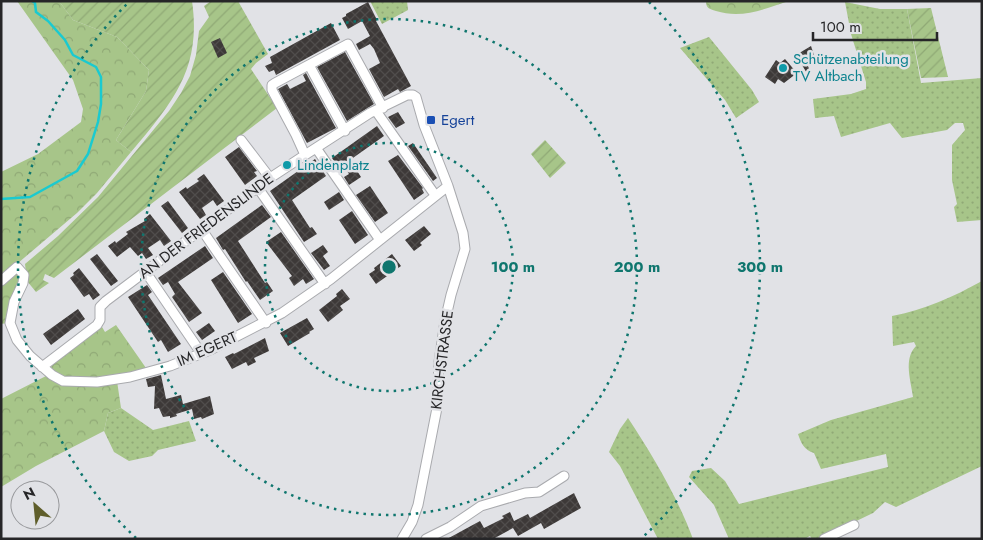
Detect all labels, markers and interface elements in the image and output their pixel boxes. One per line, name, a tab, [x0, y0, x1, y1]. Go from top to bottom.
scale bar	[813, 10, 937, 42]
text: 100 m	[820, 16, 861, 38]
place label: Schützenabteilung TV Altbach	[793, 48, 909, 87]
marker: Schützenabteilung TV Altbach	[777, 62, 789, 74]
place label: Egert	[441, 109, 475, 131]
marker: Egert	[425, 114, 437, 126]
place label: Lindenplatz	[297, 154, 369, 176]
marker: Lindenplatz	[281, 159, 293, 171]
street label: AN DER FRIEDENSLINDE	[134, 168, 278, 284]
text: 100 m	[491, 256, 535, 278]
text: 200 m	[614, 256, 660, 278]
text: 300 m	[737, 256, 783, 278]
centre of rings	[380, 258, 398, 276]
street label: KIRCHSTRASSE	[425, 309, 459, 411]
street label: IM EGERT	[173, 326, 241, 372]
north arrow	[10, 480, 60, 530]
text: N	[20, 482, 39, 505]

